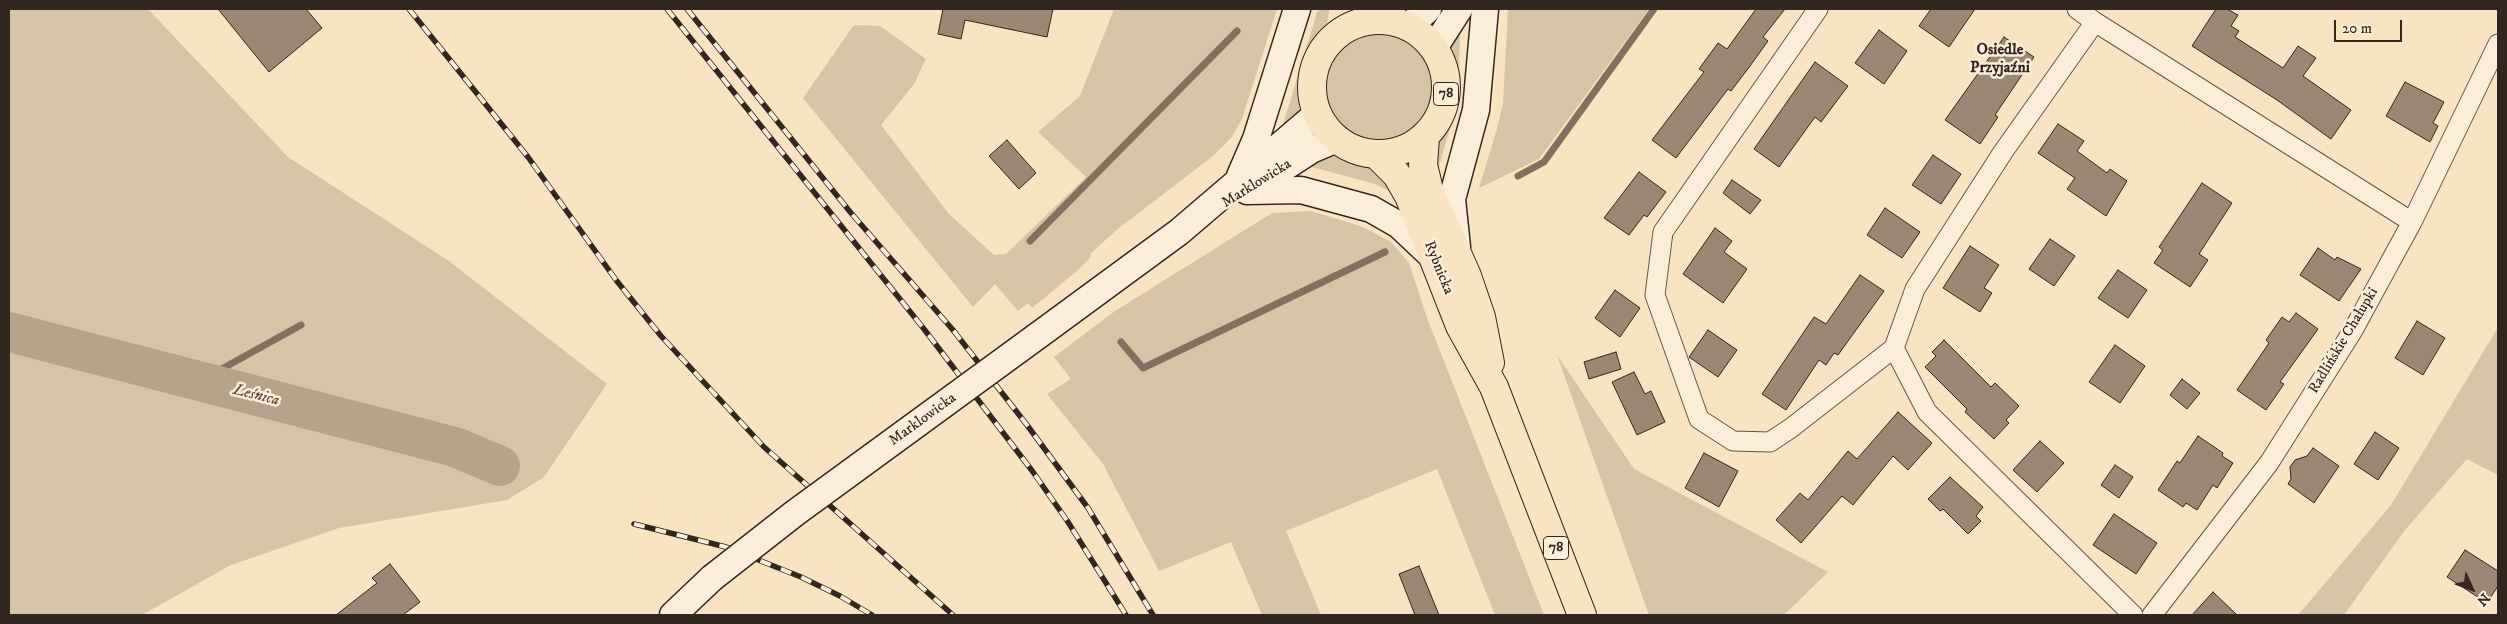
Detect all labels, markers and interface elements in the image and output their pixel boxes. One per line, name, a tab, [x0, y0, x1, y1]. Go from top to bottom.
scale bar	[2337, 10, 2404, 42]
text: 20 m	[2342, 19, 2372, 38]
district label: Osiedle Przyjaźni	[1970, 41, 2030, 79]
road number: 78	[1434, 82, 1458, 106]
street label: Marklowicka	[1219, 156, 1295, 212]
street label: Rybnicka	[1419, 239, 1457, 297]
street label: Radlińskie Chałupki	[2305, 285, 2383, 397]
water label: Leśnica	[231, 381, 281, 411]
street label: Marklowicka	[886, 390, 960, 450]
road number: 78	[1544, 536, 1568, 560]
north arrow	[2447, 564, 2497, 614]
text: N	[2472, 589, 2493, 610]

